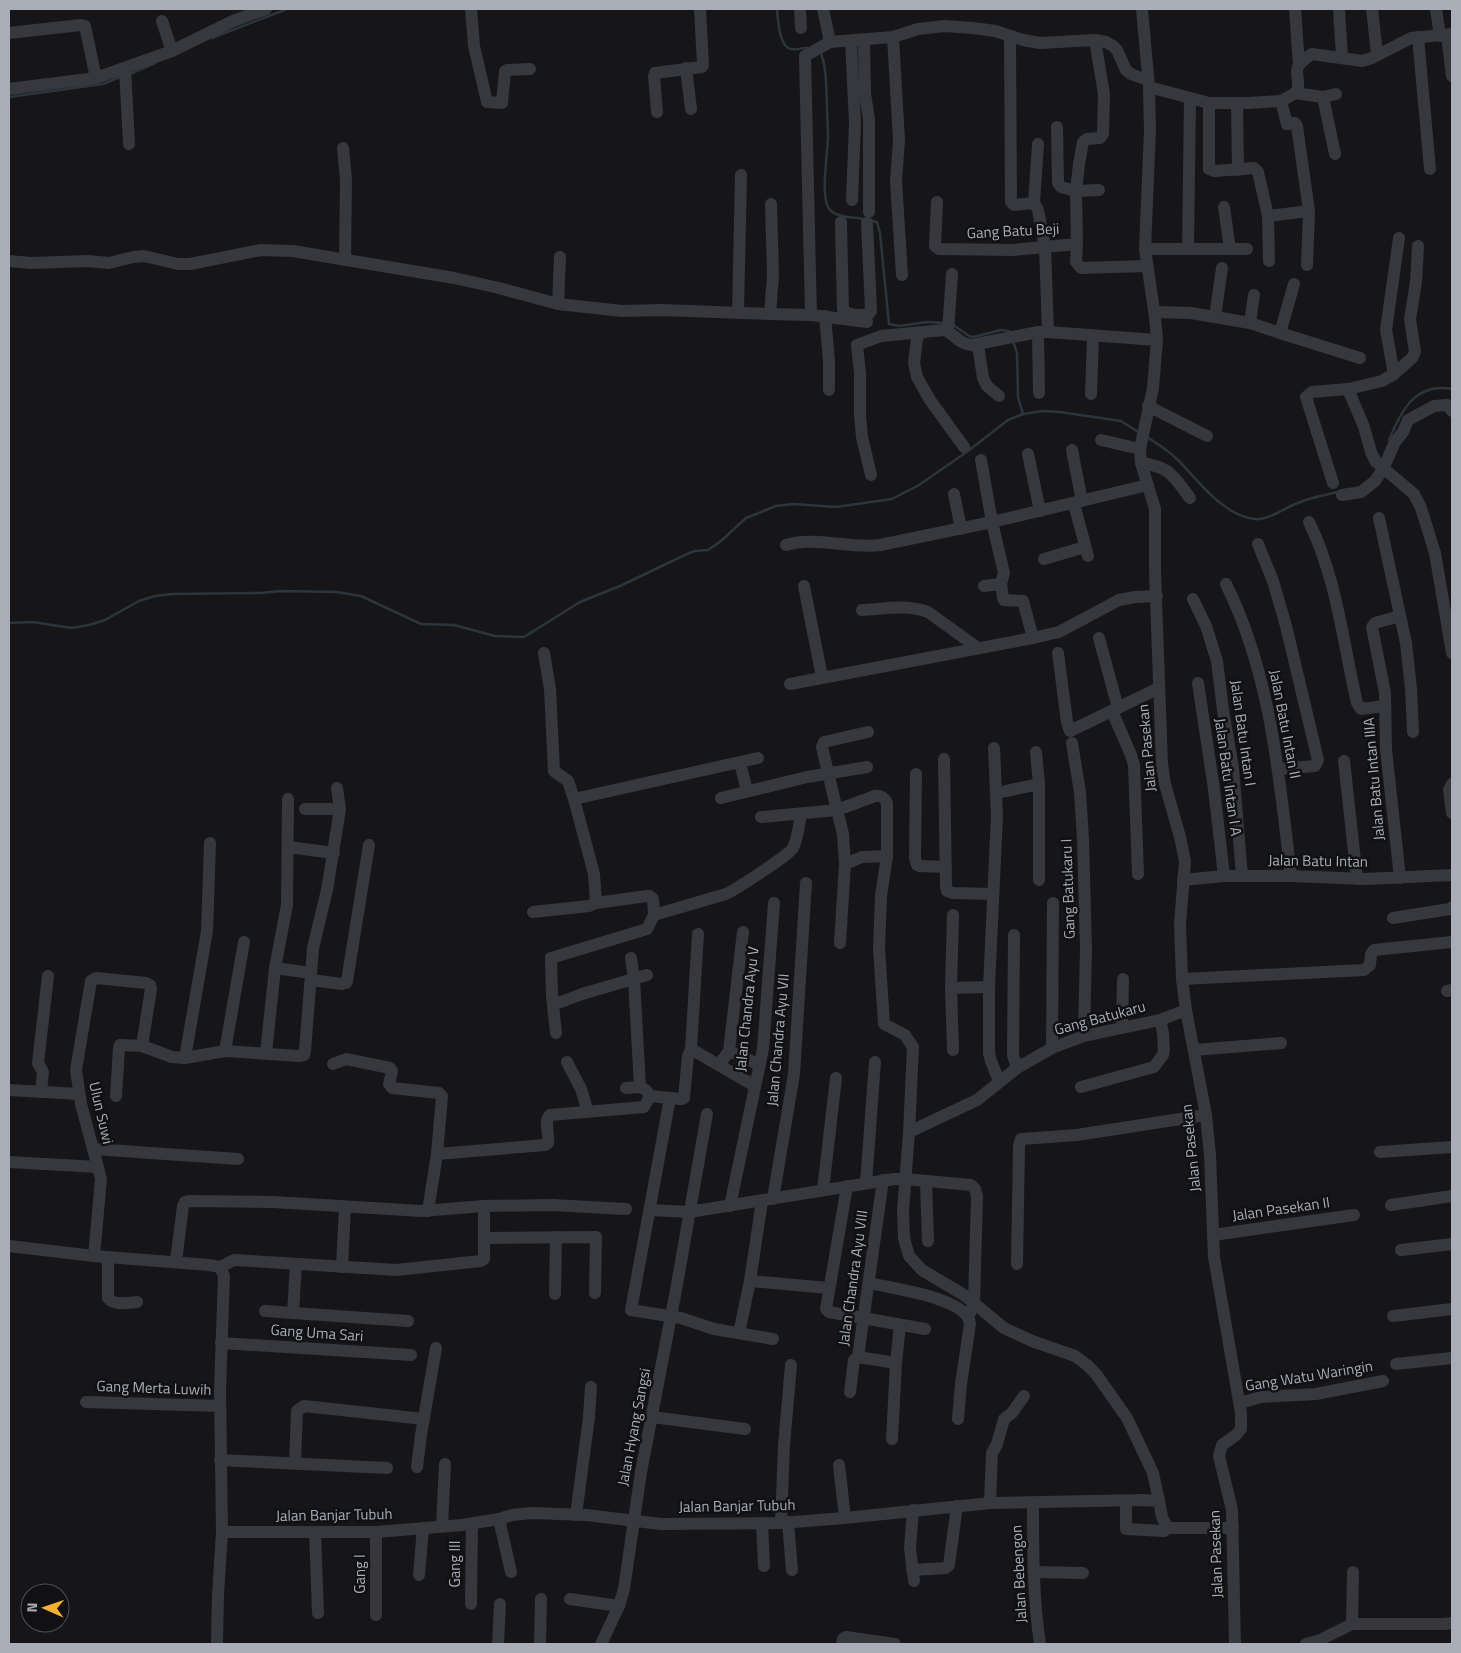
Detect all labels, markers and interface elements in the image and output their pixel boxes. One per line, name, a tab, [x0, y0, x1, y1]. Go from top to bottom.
street label: Gang Batu Beji	[966, 217, 1060, 244]
street label: Jalan Batu Intan II	[1264, 667, 1307, 780]
street label: Jalan Batu Intan I	[1225, 678, 1262, 788]
street label: Jalan Pasekan	[1131, 703, 1162, 793]
street label: Jalan Batu Intan I A	[1209, 716, 1248, 838]
street label: Jalan Batu Intan IIIA	[1357, 717, 1390, 841]
street label: Gang Batukaru I	[1054, 838, 1081, 940]
street label: Jalan Batu Intan	[1268, 848, 1368, 873]
street label: Jalan Chandra Ayu V	[728, 945, 765, 1073]
street label: Jalan Chandra Ayu VII	[760, 973, 795, 1107]
street label: Gang Batukaru	[1052, 994, 1148, 1041]
street label: Ulun Suwi	[83, 1079, 120, 1146]
street label: Jalan Pasekan	[1174, 1103, 1207, 1193]
street label: Jalan Pasekan II	[1231, 1190, 1331, 1227]
street label: Jalan Chandra Ayu VIII	[832, 1209, 873, 1347]
street label: Gang Uma Sari	[270, 1318, 364, 1347]
street label: Gang Watu Waringin	[1243, 1354, 1374, 1397]
street label: Jalan Hyang Sangsi	[611, 1366, 656, 1488]
street label: Gang Merta Luwih	[96, 1374, 212, 1401]
street label: Jalan Banjar Tubuh	[678, 1493, 796, 1518]
street label: Jalan Banjar Tubuh	[275, 1502, 393, 1527]
street label: Jalan Pasekan	[1202, 1510, 1229, 1598]
street label: Jalan Bebengon	[1004, 1524, 1033, 1624]
street label: Gang III	[443, 1541, 466, 1587]
street label: Gang I	[348, 1554, 371, 1594]
north arrow	[20, 1583, 70, 1633]
text: N	[21, 1602, 42, 1613]

